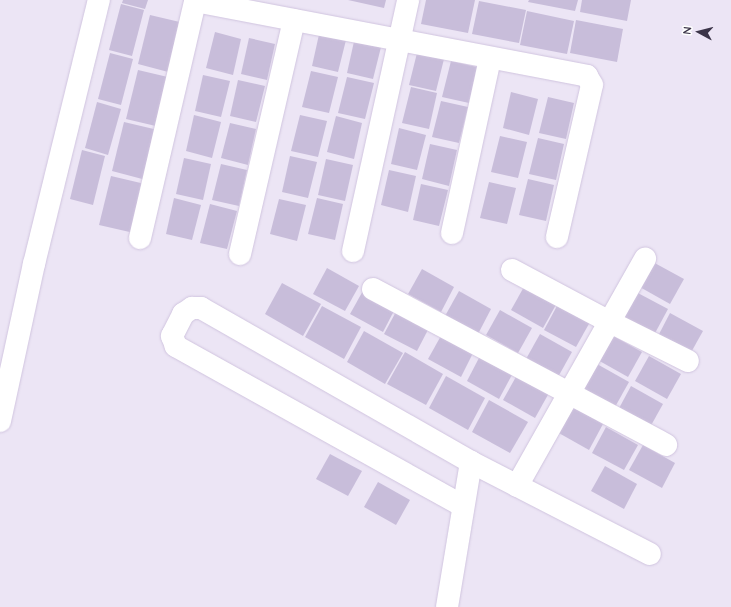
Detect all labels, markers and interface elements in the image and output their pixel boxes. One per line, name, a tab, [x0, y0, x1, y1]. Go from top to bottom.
north arrow	[679, 12, 719, 52]
text: N	[680, 26, 695, 35]

